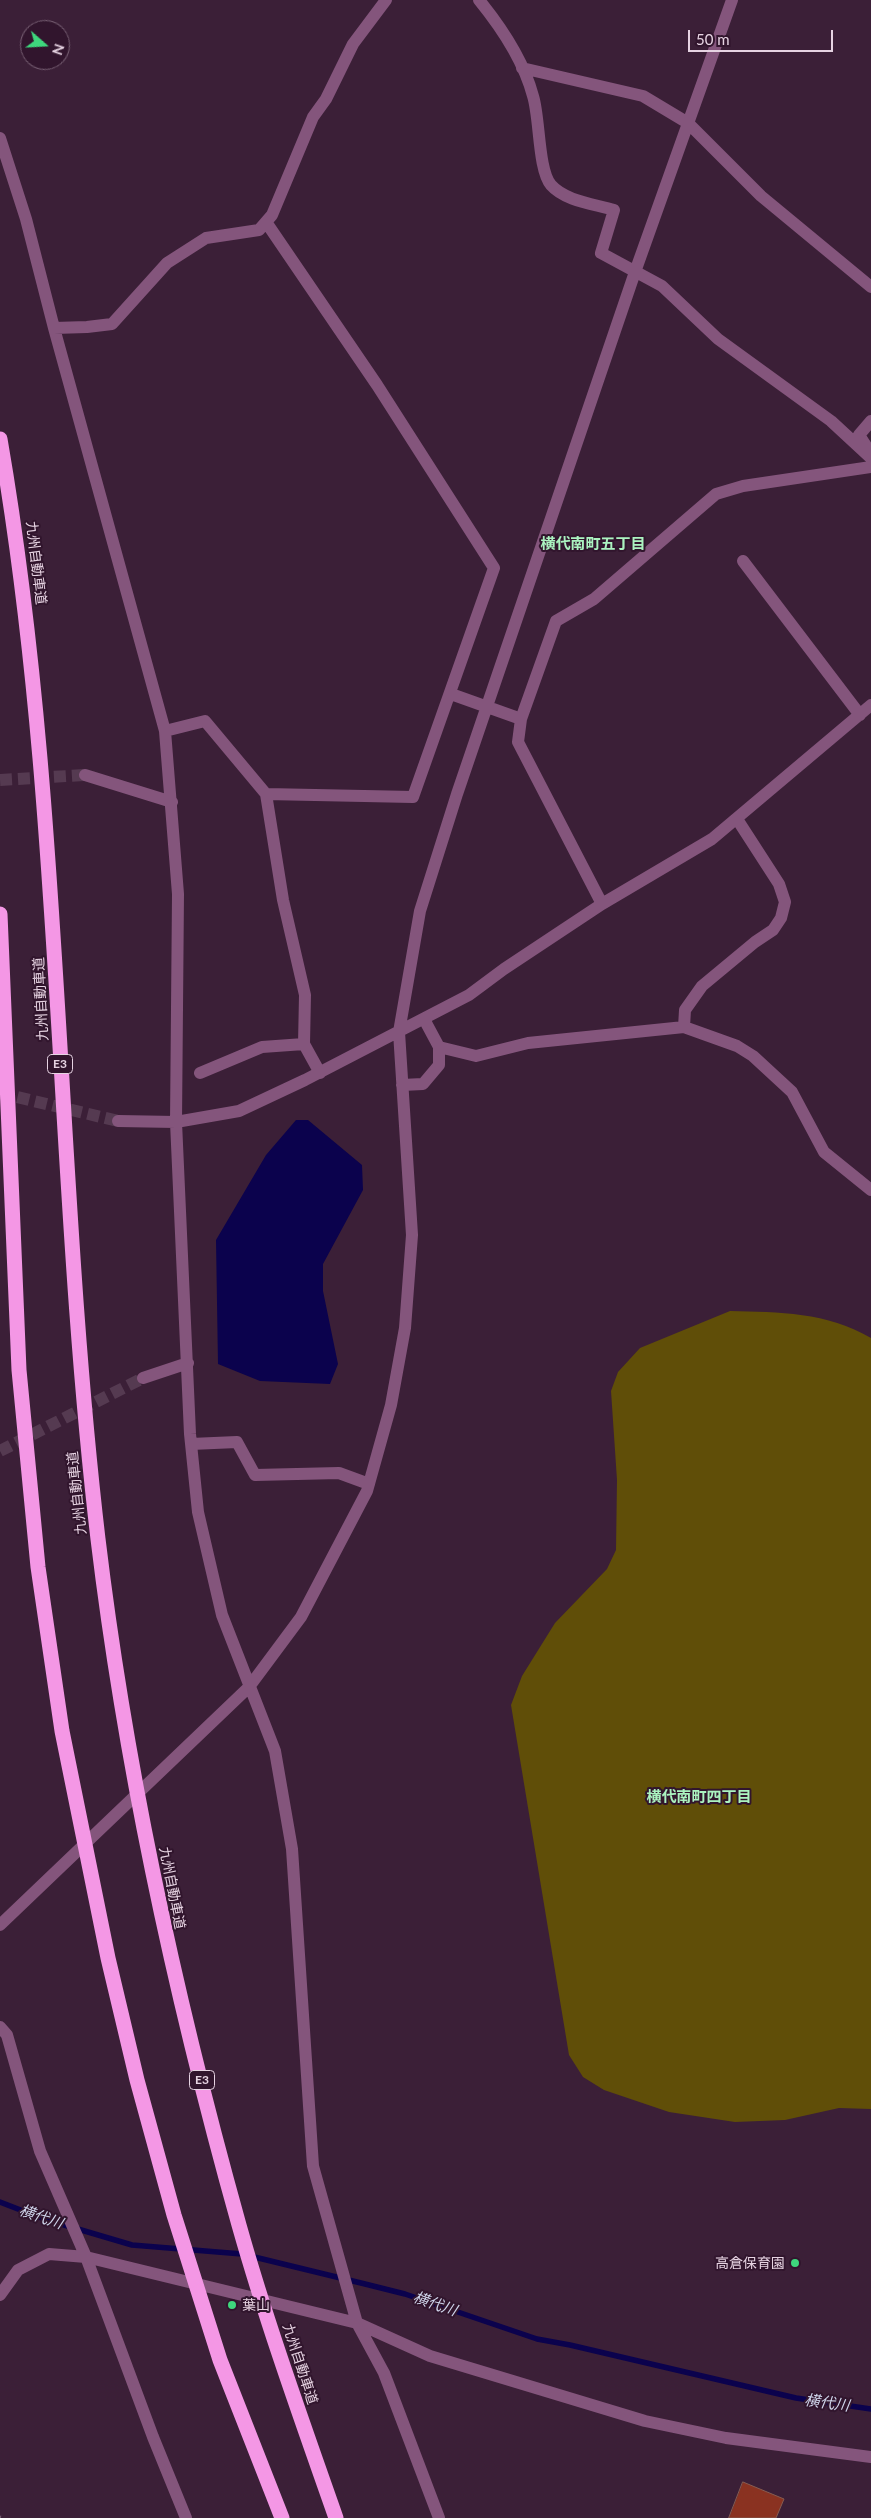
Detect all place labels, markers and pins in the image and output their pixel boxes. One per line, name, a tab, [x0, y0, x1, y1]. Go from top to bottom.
place label: 高倉保育園	[715, 2255, 785, 2271]
marker: 高倉保育園	[789, 2257, 801, 2269]
place label: 葉山	[242, 2297, 270, 2313]
marker: 葉山	[226, 2299, 238, 2311]

